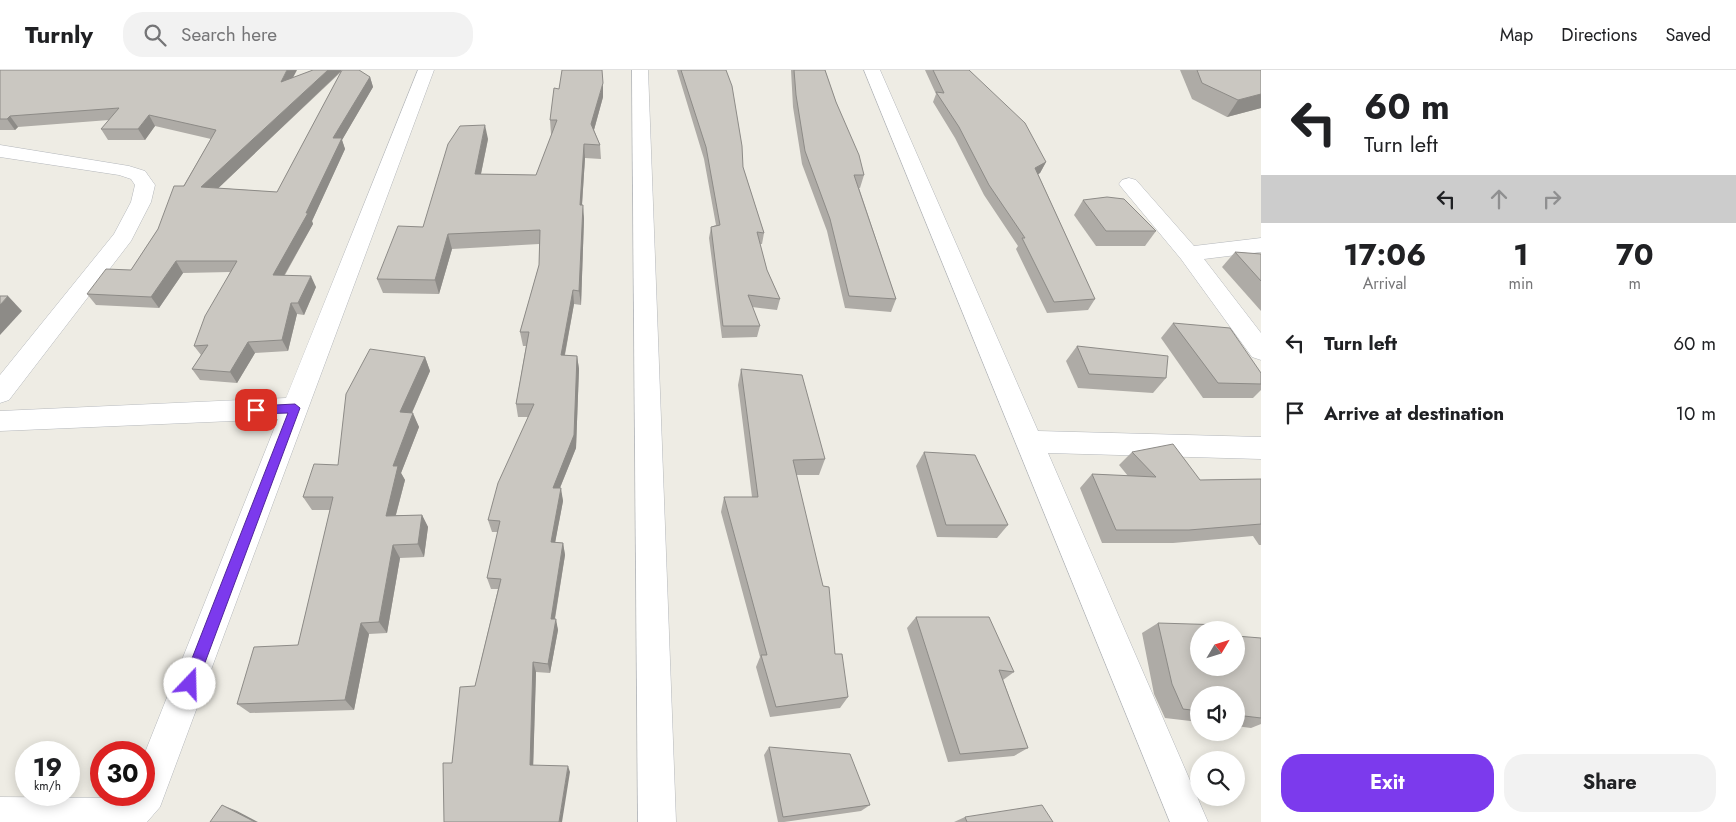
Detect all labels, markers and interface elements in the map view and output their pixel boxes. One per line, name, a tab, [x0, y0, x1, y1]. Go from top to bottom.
search box	[123, 12, 473, 57]
text: Turnly	[25, 17, 93, 52]
icon: search	[141, 21, 169, 49]
text: Search here	[181, 21, 277, 48]
text: Map	[1500, 22, 1533, 48]
text: Directions	[1561, 22, 1637, 48]
text: Saved	[1665, 22, 1711, 48]
text: 60 m	[1364, 82, 1450, 132]
icon: left	[1281, 90, 1346, 155]
text: Turn left	[1364, 128, 1438, 160]
icon: left	[1432, 185, 1460, 213]
icon: ahead	[1485, 185, 1513, 213]
icon: right	[1538, 185, 1566, 213]
text: 17:06	[1343, 233, 1426, 276]
text: 1	[1513, 233, 1529, 276]
text: 70	[1616, 233, 1654, 276]
text: Arrival	[1363, 272, 1407, 295]
text: min	[1508, 272, 1534, 295]
text: m	[1628, 272, 1641, 295]
icon: left	[1281, 329, 1309, 357]
text: Turn left	[1324, 330, 1397, 357]
text: 60 m	[1673, 330, 1716, 357]
pin	[235, 389, 277, 431]
icon: arrive	[242, 396, 270, 424]
icon: arrive	[1281, 399, 1309, 427]
text: Arrive at destination	[1324, 400, 1504, 427]
text: 10 m	[1676, 400, 1716, 427]
north arrow	[1190, 621, 1245, 676]
map controls	[1190, 621, 1245, 806]
position arrow	[163, 657, 215, 709]
button: sound	[1190, 686, 1245, 741]
speed limit sign: 30	[90, 741, 155, 806]
text: 19	[33, 749, 62, 785]
button: search	[1190, 751, 1245, 806]
button: Exit	[1281, 754, 1494, 812]
button: Share	[1504, 754, 1716, 812]
text: km/h	[34, 777, 61, 795]

